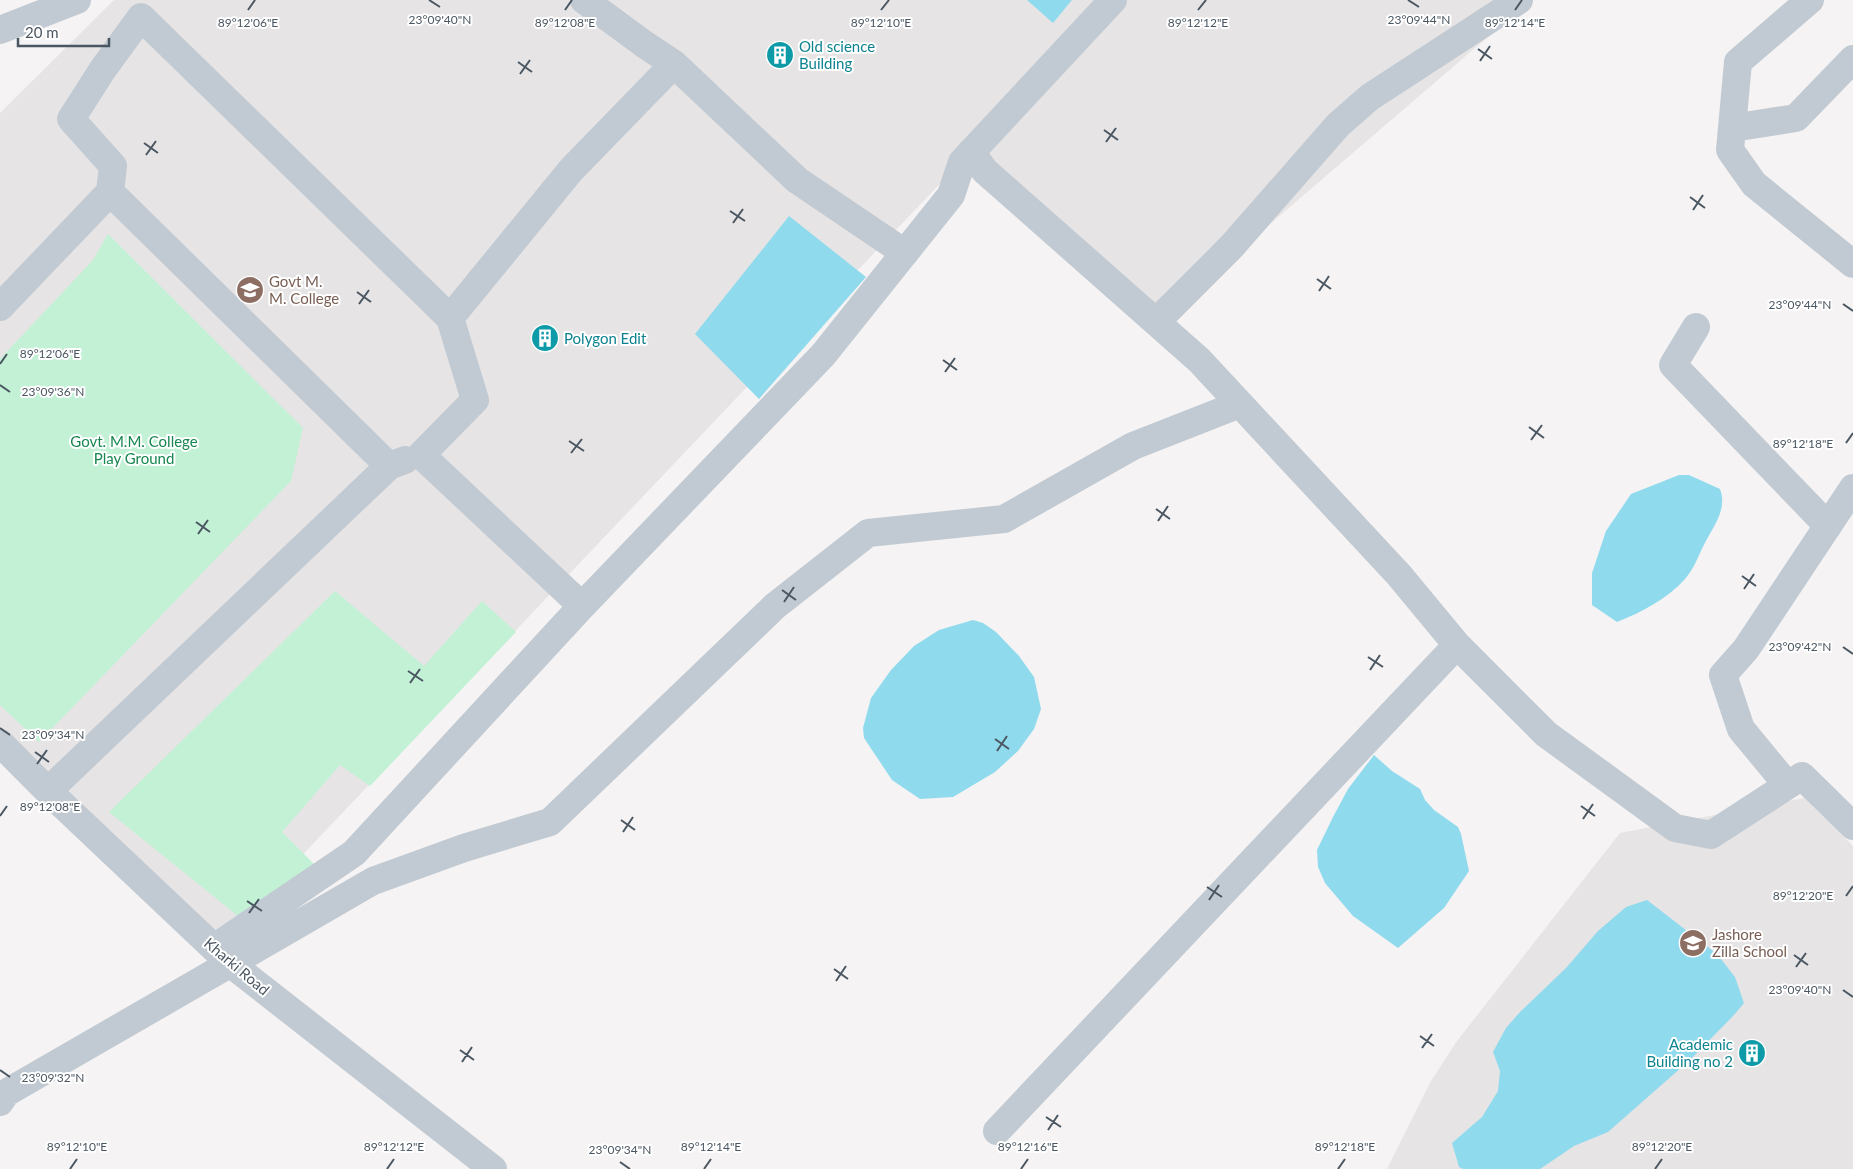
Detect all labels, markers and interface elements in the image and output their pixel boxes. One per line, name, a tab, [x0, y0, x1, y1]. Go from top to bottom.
text: 23°09'40"N	[409, 12, 471, 27]
text: 23°09'44"N	[1388, 12, 1450, 27]
scale bar	[18, 15, 109, 47]
text: 89°12'06"E	[218, 15, 278, 30]
text: 89°12'08"E	[535, 15, 595, 30]
text: 89°12'10"E	[851, 15, 911, 30]
text: 89°12'12"E	[1168, 15, 1228, 30]
text: 89°12'14"E	[1485, 15, 1545, 30]
text: 20 m	[25, 23, 59, 41]
place label: Old science Building	[799, 37, 875, 72]
building icon: Old science Building	[765, 40, 795, 70]
place label: Govt M. M. College	[269, 272, 339, 307]
school or university icon: Govt M. M. College	[235, 275, 265, 305]
text: 23°09'44"N	[1769, 297, 1831, 312]
building icon: Polygon Edit	[530, 323, 560, 353]
place label: Polygon Edit	[564, 329, 647, 347]
text: 89°12'06"E	[20, 346, 80, 361]
text: 23°09'36"N	[22, 384, 84, 399]
park label: Govt. M.M. College Play Ground	[70, 432, 198, 467]
text: 89°12'18"E	[1773, 436, 1833, 451]
text: 23°09'42"N	[1769, 639, 1831, 654]
text: 23°09'34"N	[22, 727, 84, 742]
text: 89°12'08"E	[20, 799, 80, 814]
text: 89°12'20"E	[1773, 888, 1833, 903]
place label: Jashore Zilla School	[1712, 925, 1787, 960]
school or university icon: Jashore Zilla School	[1678, 928, 1708, 958]
street label: Kharki Road	[201, 934, 273, 998]
text: 23°09'40"N	[1769, 982, 1831, 997]
place label: Academic Building no 2	[1647, 1035, 1733, 1070]
building icon: Academic Building no 2	[1737, 1038, 1767, 1068]
text: 23°09'32"N	[22, 1070, 84, 1085]
text: 89°12'10"E	[47, 1139, 107, 1154]
text: 89°12'12"E	[364, 1139, 424, 1154]
text: 89°12'14"E	[681, 1139, 741, 1154]
text: 89°12'16"E	[998, 1139, 1058, 1154]
text: 89°12'18"E	[1315, 1139, 1375, 1154]
text: 89°12'20"E	[1632, 1139, 1692, 1154]
text: 23°09'34"N	[589, 1142, 651, 1157]

